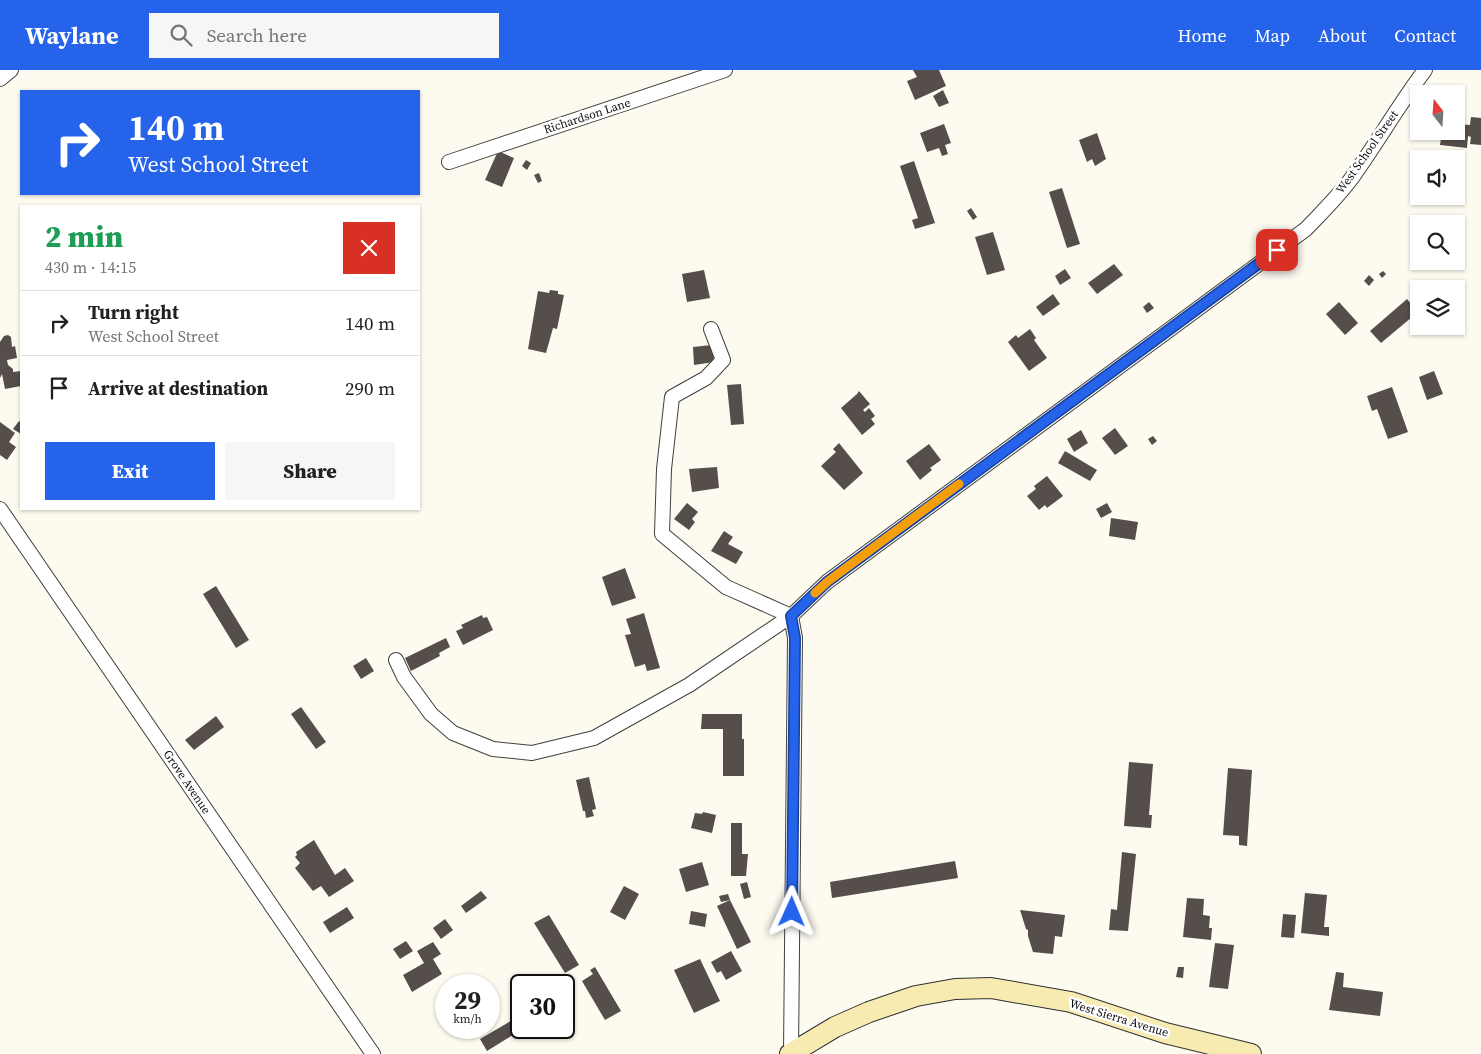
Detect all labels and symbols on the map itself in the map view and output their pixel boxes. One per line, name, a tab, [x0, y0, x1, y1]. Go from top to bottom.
north arrow	[1410, 85, 1465, 140]
street label: Richardson Lane	[541, 94, 633, 138]
street label: West School Street	[1332, 107, 1402, 197]
pin	[1256, 229, 1298, 271]
street label: Grove Avenue	[160, 747, 214, 817]
position arrow	[765, 885, 817, 937]
speed limit sign: 30	[510, 974, 575, 1039]
street label: West Sierra Avenue	[1067, 995, 1171, 1041]

